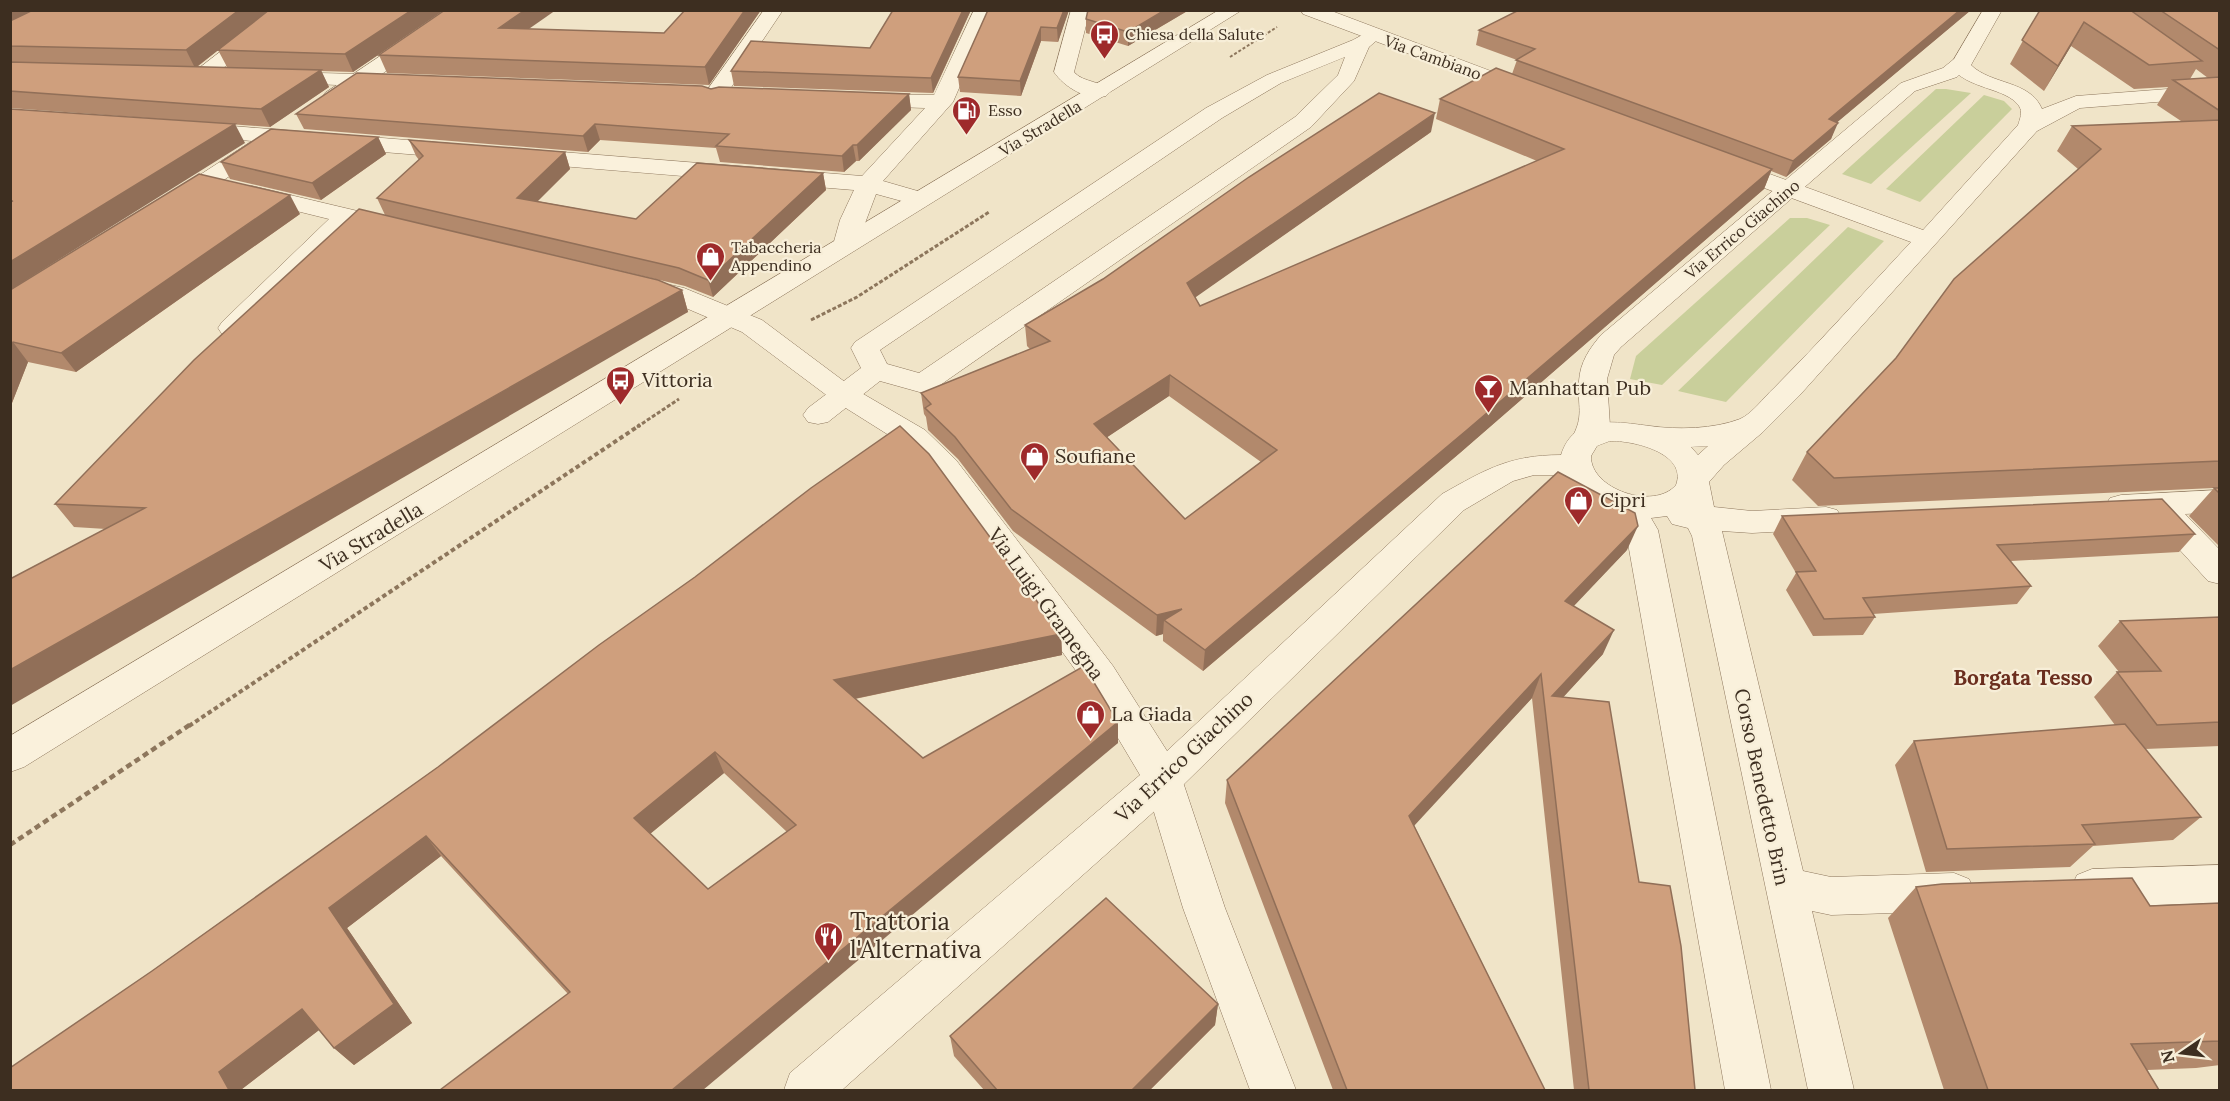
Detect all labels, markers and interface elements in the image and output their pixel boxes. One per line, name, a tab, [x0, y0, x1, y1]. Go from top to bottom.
bus stop icon: Chiesa della Salute	[1088, 18, 1120, 60]
place label: Chiesa della Salute	[1125, 24, 1265, 44]
street label: Via Cambiano	[1381, 30, 1484, 84]
fuel station icon: Esso	[951, 94, 983, 136]
street label: Via Stradella	[994, 96, 1085, 161]
place label: Esso	[988, 100, 1022, 120]
street label: Via Errico Giachino	[1680, 175, 1804, 284]
place label: Tabaccheria Appendino	[730, 237, 822, 275]
shop icon: Tabaccheria Appendino	[694, 240, 726, 282]
bus stop icon: Vittoria	[605, 364, 637, 406]
place label: Vittoria	[641, 367, 713, 392]
bar icon: Manhattan Pub	[1472, 372, 1504, 414]
place label: Manhattan Pub	[1509, 375, 1651, 400]
shop icon: Soufiane	[1018, 440, 1050, 482]
place label: Soufiane	[1055, 443, 1136, 468]
shop icon: Cipri	[1563, 484, 1595, 526]
place label: Cipri	[1600, 487, 1646, 512]
street label: Via Stradella	[314, 496, 427, 578]
street label: Via Luigi Gramegna	[982, 522, 1110, 685]
district label: Borgata Tesso	[1953, 664, 2093, 691]
street label: Via Errico Giachino	[1109, 686, 1258, 828]
street label: Corso Benedetto Brin	[1729, 686, 1796, 888]
shop icon: La Giada	[1074, 698, 1106, 740]
place label: La Giada	[1111, 701, 1192, 726]
place label: Trattoria l'Alternativa	[850, 906, 982, 965]
restaurant icon: Trattoria l'Alternativa	[813, 920, 845, 962]
north arrow	[2152, 1023, 2212, 1083]
text: N	[2156, 1048, 2179, 1065]

